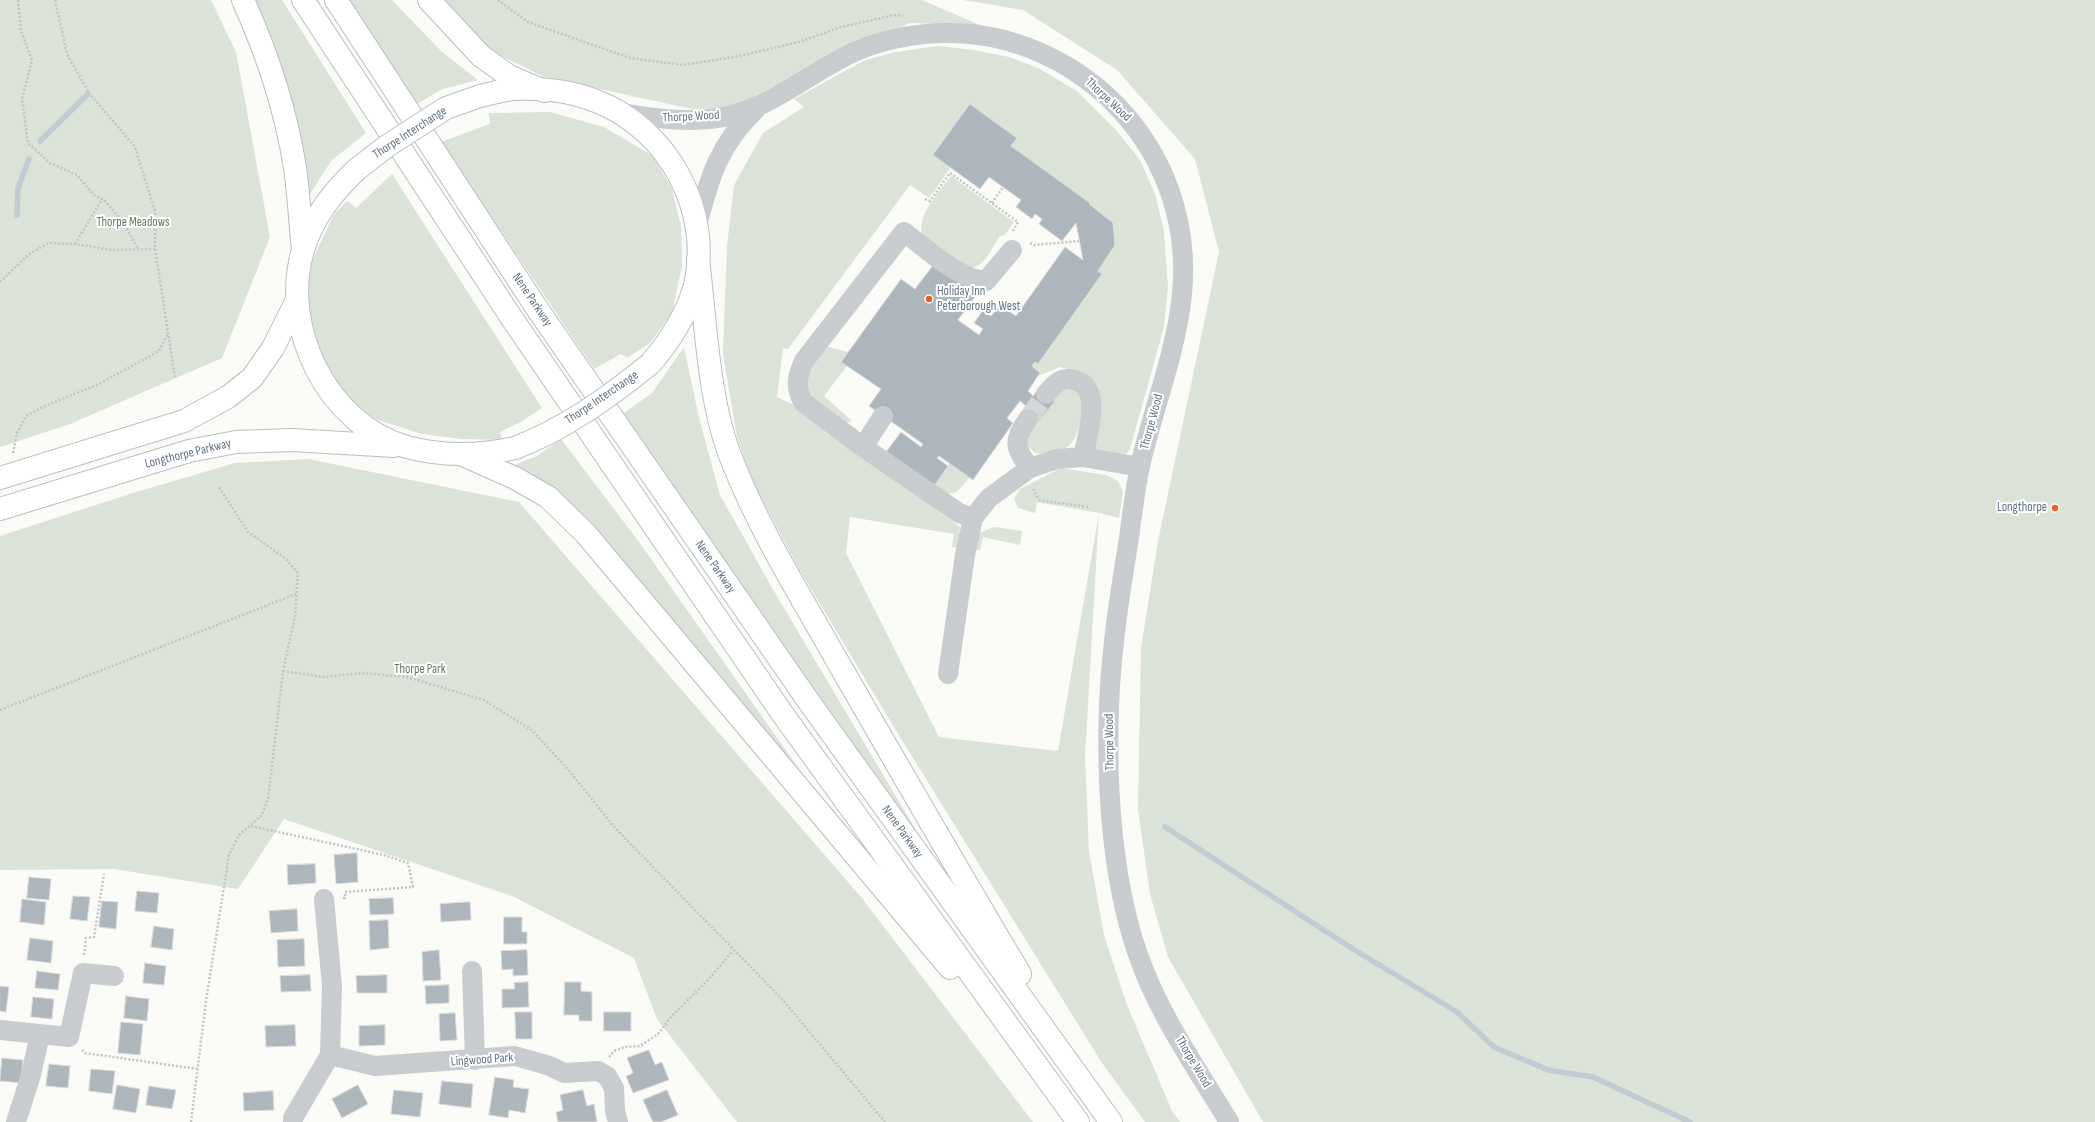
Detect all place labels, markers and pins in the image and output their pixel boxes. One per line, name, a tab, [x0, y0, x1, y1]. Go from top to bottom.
place label: Holiday Inn Peterborough West	[937, 284, 1021, 315]
marker: Holiday Inn Peterborough West	[924, 294, 934, 304]
place label: Longthorpe	[1997, 500, 2047, 516]
marker: Longthorpe	[2050, 503, 2060, 513]

